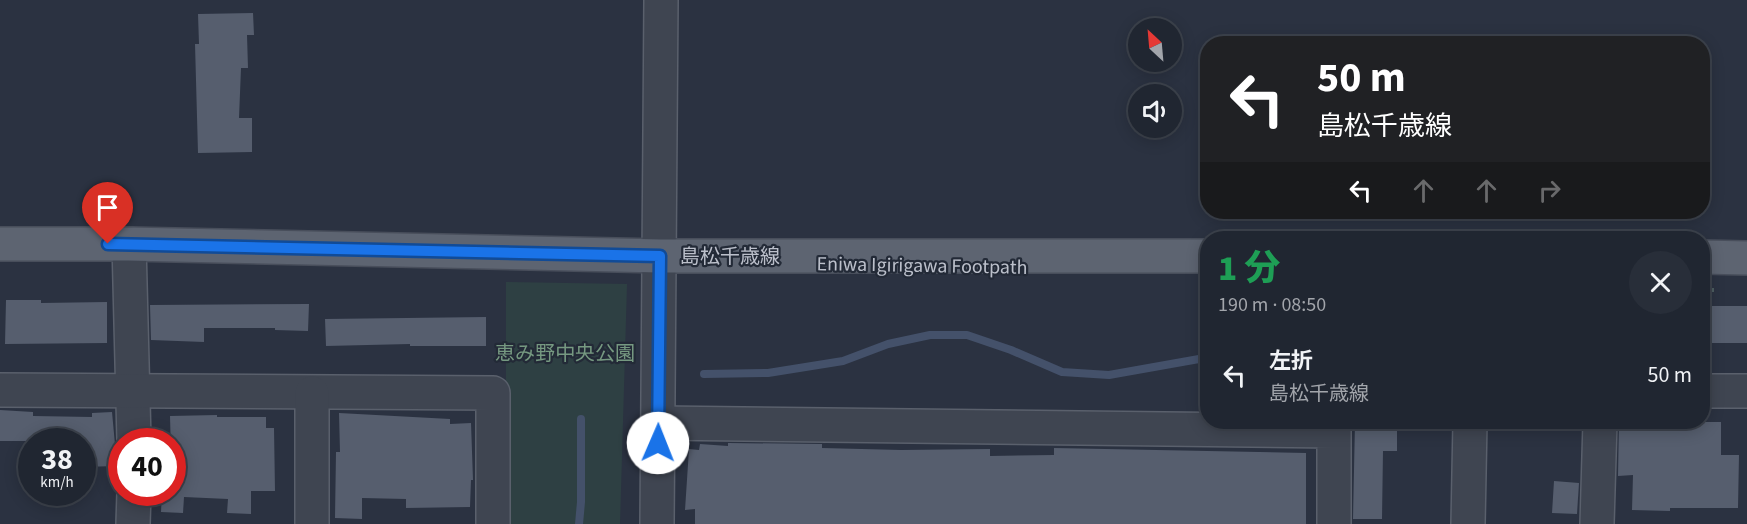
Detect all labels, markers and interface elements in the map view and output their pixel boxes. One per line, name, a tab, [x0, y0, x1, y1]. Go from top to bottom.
north arrow	[1128, 18, 1182, 72]
map controls	[1128, 18, 1182, 138]
text: 50 m	[1317, 48, 1406, 108]
icon: left	[1218, 60, 1296, 138]
button: sound	[1128, 84, 1182, 138]
text: 島松千歳線	[1317, 107, 1452, 146]
icon: left	[1344, 174, 1377, 207]
icon: ahead	[1407, 174, 1440, 207]
icon: ahead	[1470, 174, 1503, 207]
icon: right	[1533, 174, 1566, 207]
pin	[82, 182, 133, 244]
icon: arrive	[91, 191, 124, 224]
street label: 島松千歳線	[680, 243, 780, 271]
text: 1 分	[1218, 243, 1280, 294]
street label: Eniwa Igirigawa Footpath	[816, 250, 1028, 282]
button: close	[1629, 251, 1692, 314]
text: 190 m · 08:50	[1218, 291, 1326, 319]
park label: 恵み野中央公園	[495, 340, 635, 368]
text: 左折	[1269, 345, 1313, 377]
icon: left	[1218, 359, 1251, 392]
text: 50 m	[1647, 359, 1692, 391]
text: 島松千歳線	[1269, 380, 1369, 408]
position arrow	[626, 411, 690, 475]
speed limit sign: 40	[108, 428, 186, 506]
text: 38	[41, 438, 73, 481]
text: km/h	[40, 472, 74, 493]

